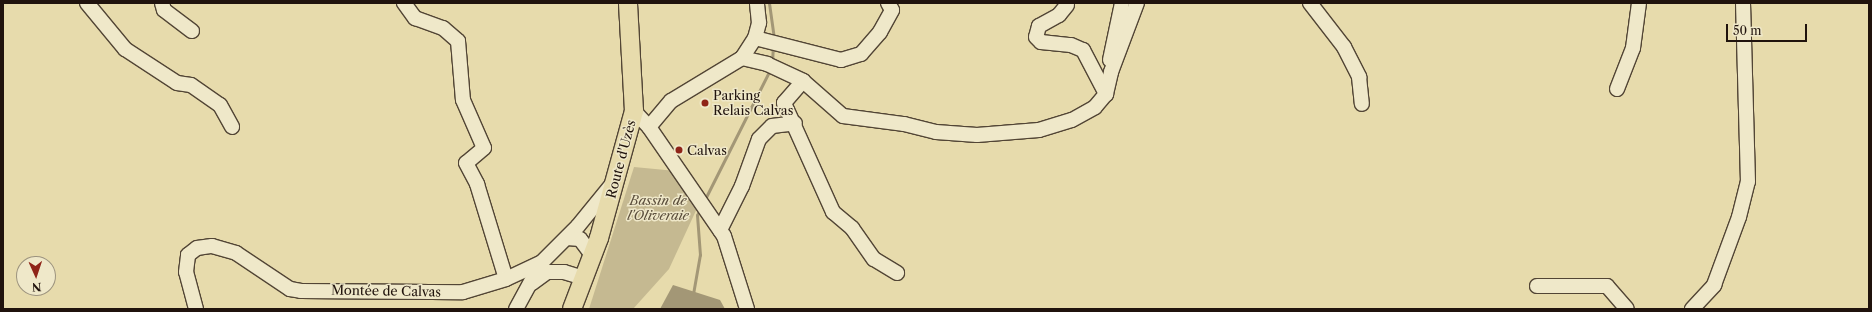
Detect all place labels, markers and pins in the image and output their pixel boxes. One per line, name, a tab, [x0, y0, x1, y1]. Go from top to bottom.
place label: Parking Relais Calvas	[713, 88, 793, 119]
marker: Parking Relais Calvas	[700, 98, 710, 108]
place label: Calvas	[687, 142, 727, 158]
marker: Calvas	[674, 145, 684, 155]

